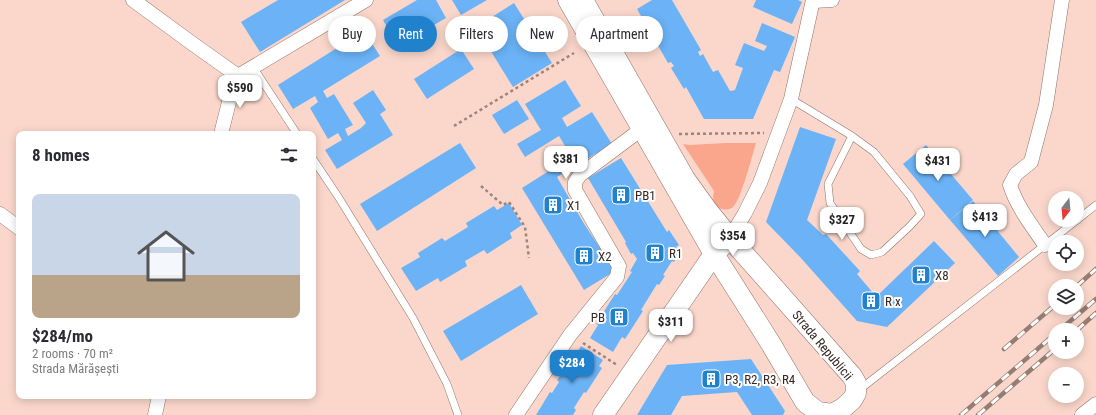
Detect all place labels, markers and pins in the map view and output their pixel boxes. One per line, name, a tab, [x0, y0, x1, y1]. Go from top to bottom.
pin: $590	[216, 75, 264, 109]
pin: $381	[542, 146, 590, 180]
pin: $431	[914, 148, 962, 182]
building icon: PB1	[610, 184, 632, 206]
place label: PB1	[635, 188, 656, 203]
building icon: X1	[542, 194, 564, 216]
place label: X1	[567, 198, 581, 213]
pin: $413	[961, 204, 1009, 238]
pin: $327	[818, 207, 866, 241]
pin: $354	[709, 223, 757, 257]
building icon: R1	[644, 242, 666, 264]
building icon: X2	[573, 245, 595, 267]
place label: R1	[669, 246, 682, 261]
place label: X2	[598, 249, 612, 264]
building icon: X8	[910, 264, 932, 286]
place label: X8	[935, 268, 949, 283]
building icon: R x	[860, 290, 882, 312]
place label: R x	[885, 294, 901, 309]
building icon: PB	[608, 306, 630, 328]
pin: $311	[647, 309, 695, 343]
place label: PB	[591, 310, 605, 325]
pin: $284	[548, 350, 596, 384]
building icon: P3, R2, R3, R4	[700, 368, 722, 390]
place label: P3, R2, R3, R4	[725, 372, 796, 387]

